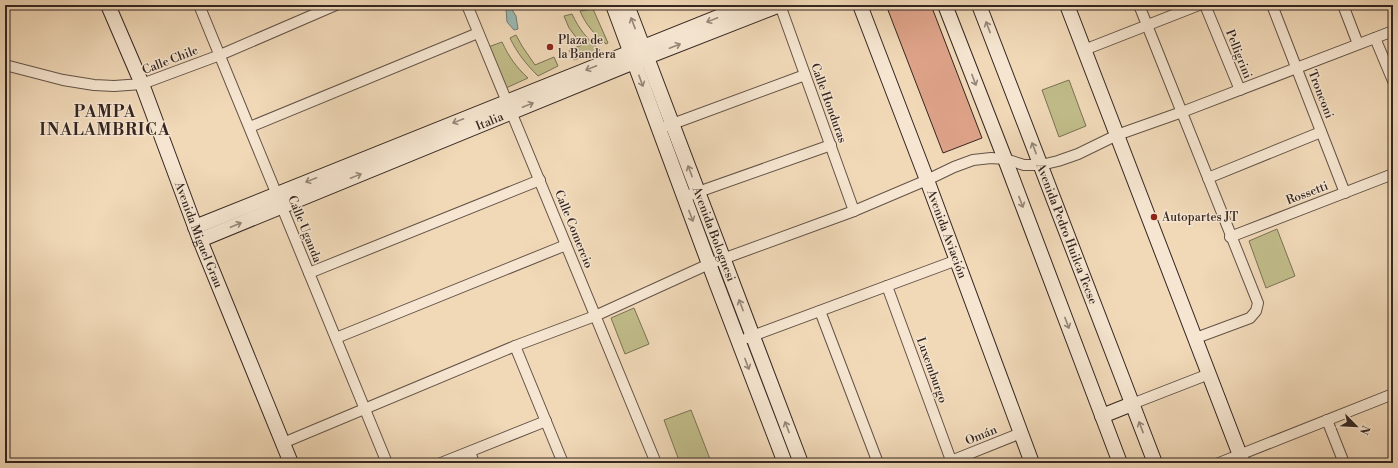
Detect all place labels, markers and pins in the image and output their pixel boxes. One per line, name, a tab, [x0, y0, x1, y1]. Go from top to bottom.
place label: Plaza de la Bandera	[558, 33, 617, 62]
marker: Plaza de la Bandera	[545, 42, 555, 52]
place label: Autopartes JT	[1161, 210, 1239, 225]
marker: Autopartes JT	[1149, 212, 1159, 222]

